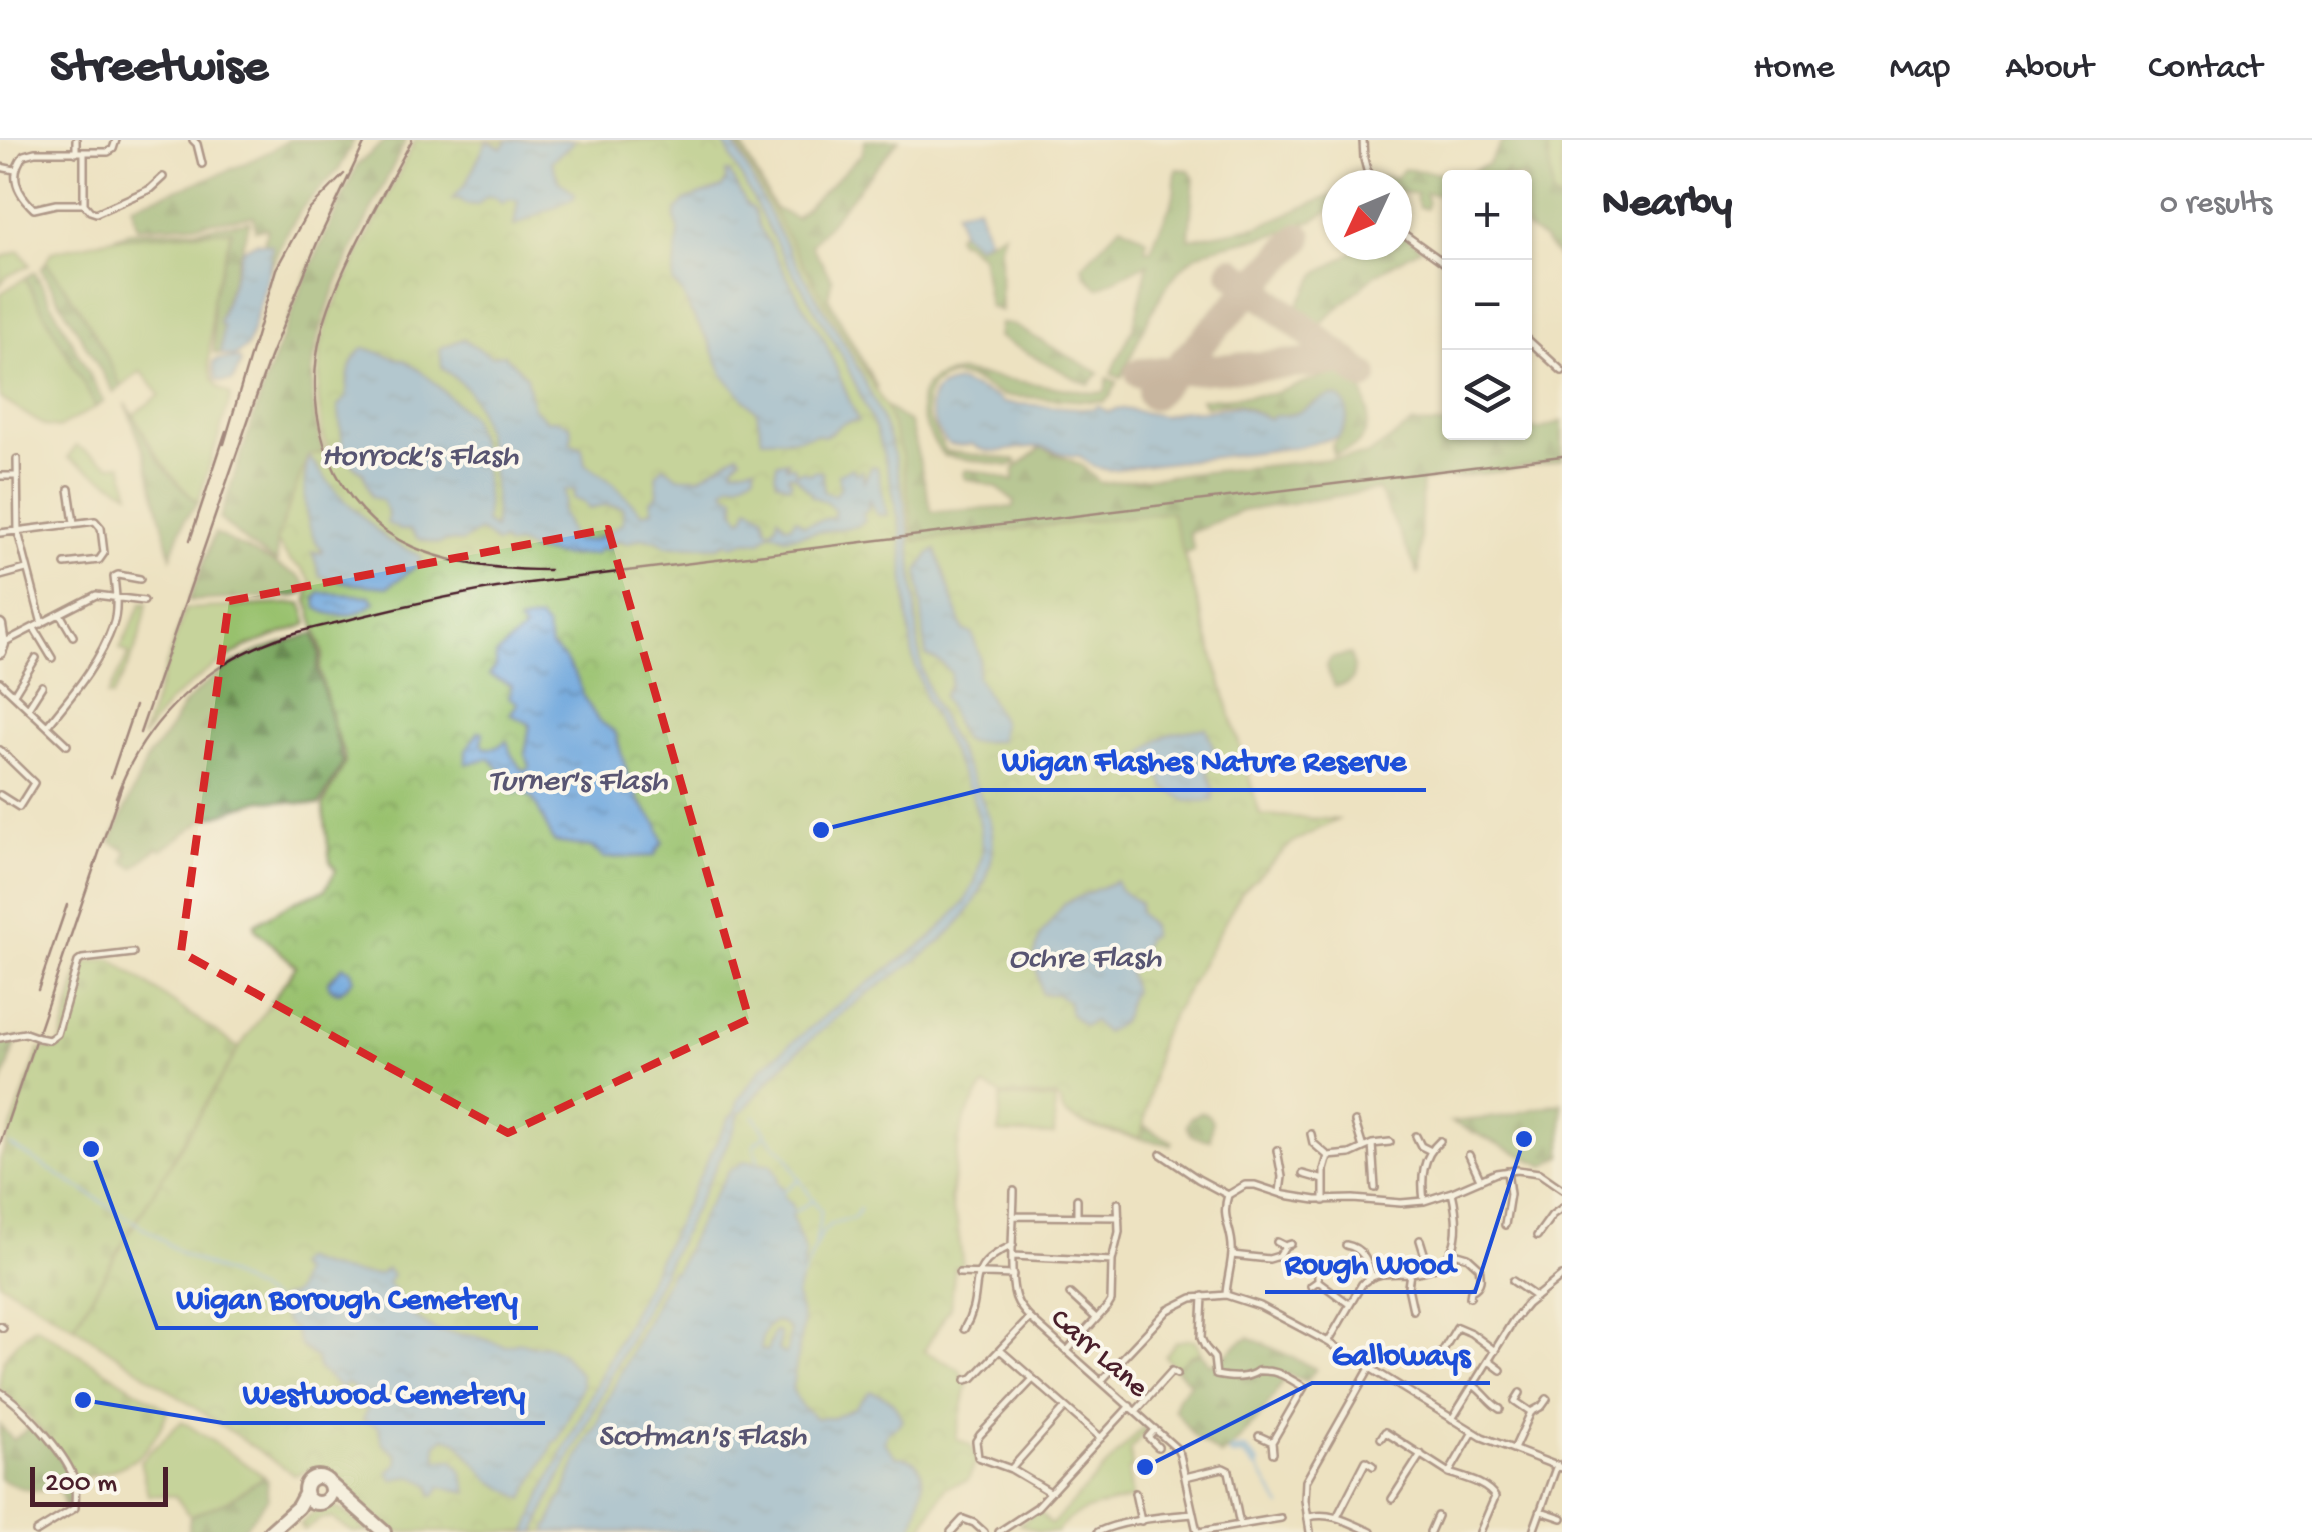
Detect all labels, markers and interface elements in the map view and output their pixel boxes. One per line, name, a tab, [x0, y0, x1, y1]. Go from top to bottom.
text: Streetwise	[50, 41, 268, 98]
text: Home	[1753, 49, 1834, 90]
text: Map	[1889, 49, 1950, 90]
text: About	[2005, 49, 2093, 90]
text: Contact	[2148, 49, 2262, 90]
north arrow	[1322, 170, 1412, 260]
map controls	[1442, 170, 1532, 440]
button: +	[1442, 170, 1532, 260]
text: Nearby	[1602, 181, 1732, 230]
text: 0 results	[2160, 186, 2272, 224]
button: −	[1442, 260, 1532, 350]
button: layers	[1442, 350, 1532, 440]
water label: Horrock's Flash	[322, 439, 519, 477]
callout: Wigan Flashes Nature Reserve	[981, 728, 1426, 790]
text: Wigan Flashes Nature Reserve	[1001, 745, 1408, 783]
water label: Turner's Flash	[488, 764, 668, 802]
water label: Ochre Flash	[1009, 941, 1162, 979]
callout: Rough Wood	[1265, 1230, 1475, 1292]
text: Rough Wood	[1284, 1248, 1459, 1286]
callout: Wigan Borough Cemetery	[157, 1266, 538, 1328]
text: Wigan Borough Cemetery	[175, 1283, 518, 1321]
street label: Carr Lane	[1042, 1302, 1155, 1407]
callout: Galloways	[1312, 1321, 1490, 1383]
text: Galloways	[1332, 1339, 1473, 1377]
callout: Westwood Cemetery	[223, 1361, 545, 1423]
text: Westwood Cemetery	[242, 1378, 526, 1416]
water label: Scotman's Flash	[598, 1419, 807, 1457]
scale bar	[30, 1462, 168, 1506]
text: 200 m	[45, 1468, 117, 1501]

